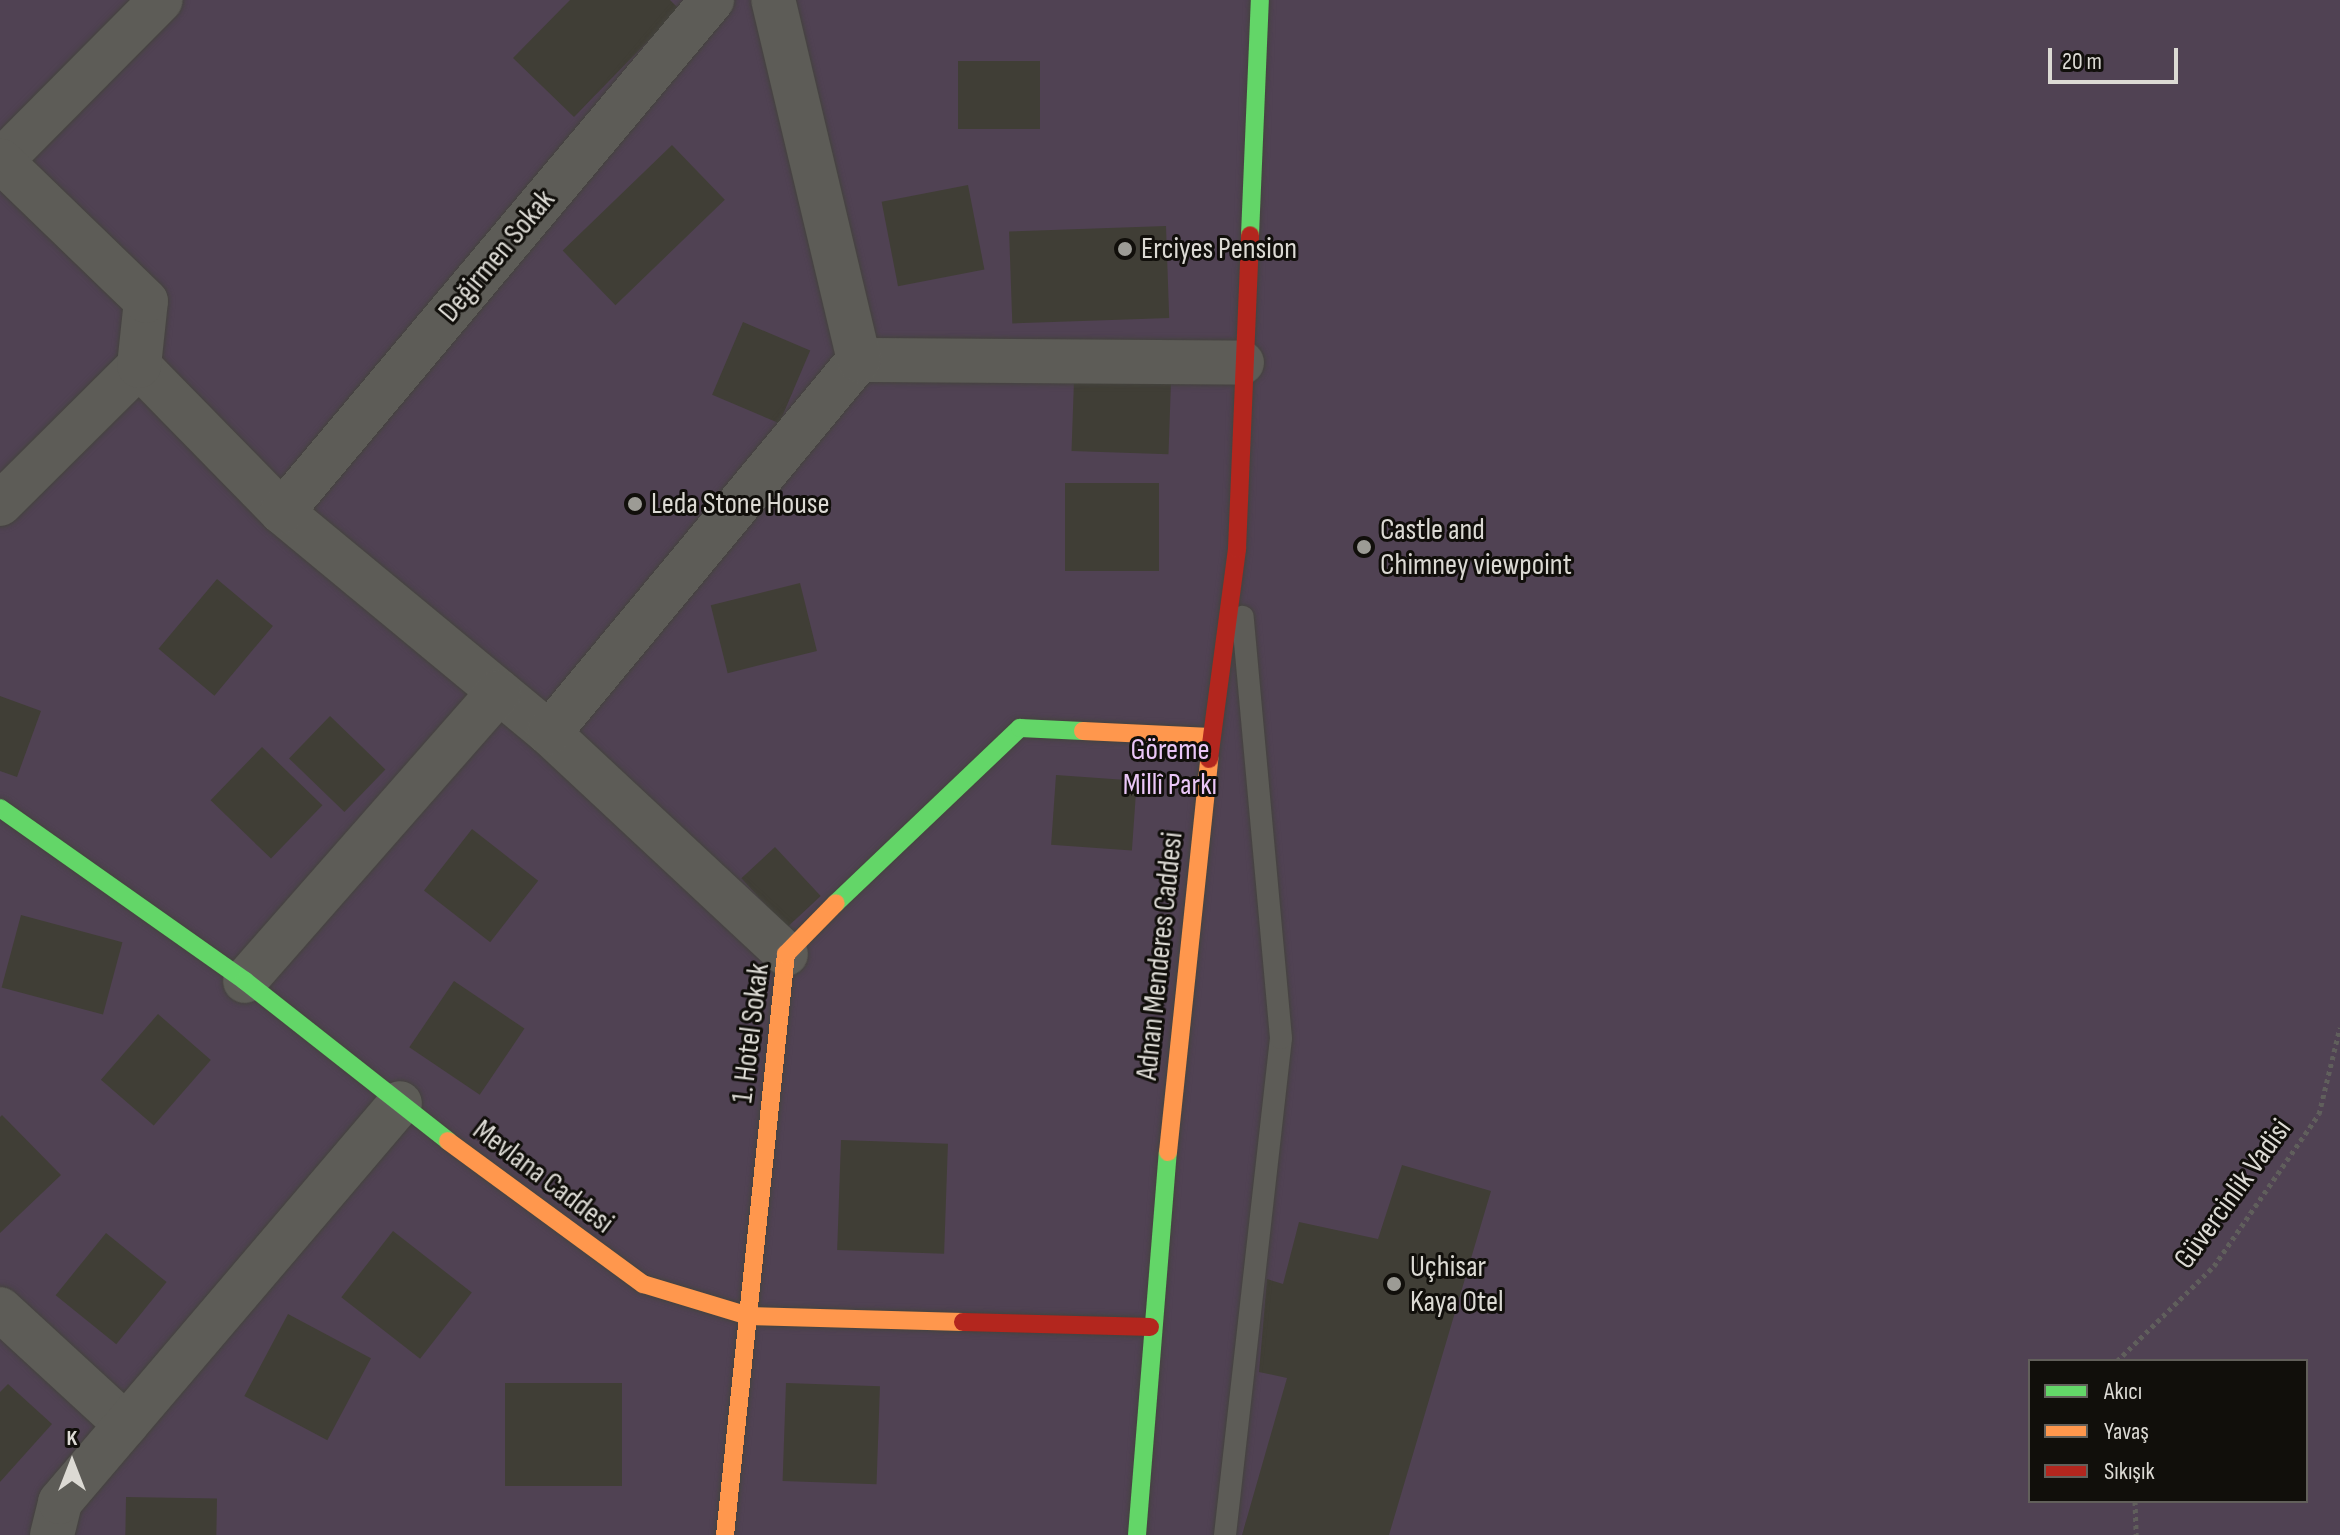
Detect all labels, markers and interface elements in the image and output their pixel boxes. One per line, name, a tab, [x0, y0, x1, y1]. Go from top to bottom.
scale bar	[2052, 32, 2182, 82]
text: 20 m	[2062, 47, 2102, 76]
street label: Değirmen Sokak	[431, 183, 563, 329]
place label: Erciyes Pension	[1141, 231, 1297, 267]
marker: Erciyes Pension	[1116, 240, 1134, 258]
place label: Leda Stone House	[651, 486, 830, 522]
marker: Leda Stone House	[626, 495, 644, 513]
place label: Castle and Chimney viewpoint	[1380, 512, 1572, 582]
marker: Castle and Chimney viewpoint	[1355, 538, 1373, 556]
park label: Göreme Millî Parkı	[1123, 732, 1217, 802]
street label: Adnan Menderes Caddesi	[1129, 830, 1191, 1082]
street label: 1. Hotel Sokak	[725, 961, 777, 1105]
street label: Mevlana Caddesi	[466, 1112, 620, 1242]
street label: Güvercinlik Vadisi	[2167, 1112, 2299, 1276]
place label: Uçhisar Kaya Otel	[1410, 1249, 1504, 1320]
marker: Uçhisar Kaya Otel	[1385, 1275, 1403, 1293]
legend	[2028, 1359, 2308, 1503]
text: Akıcı	[2104, 1377, 2142, 1406]
text: Yavaş	[2104, 1417, 2149, 1446]
north arrow	[32, 1423, 112, 1503]
text: K	[67, 1425, 77, 1452]
text: Sıkışık	[2104, 1457, 2155, 1486]

